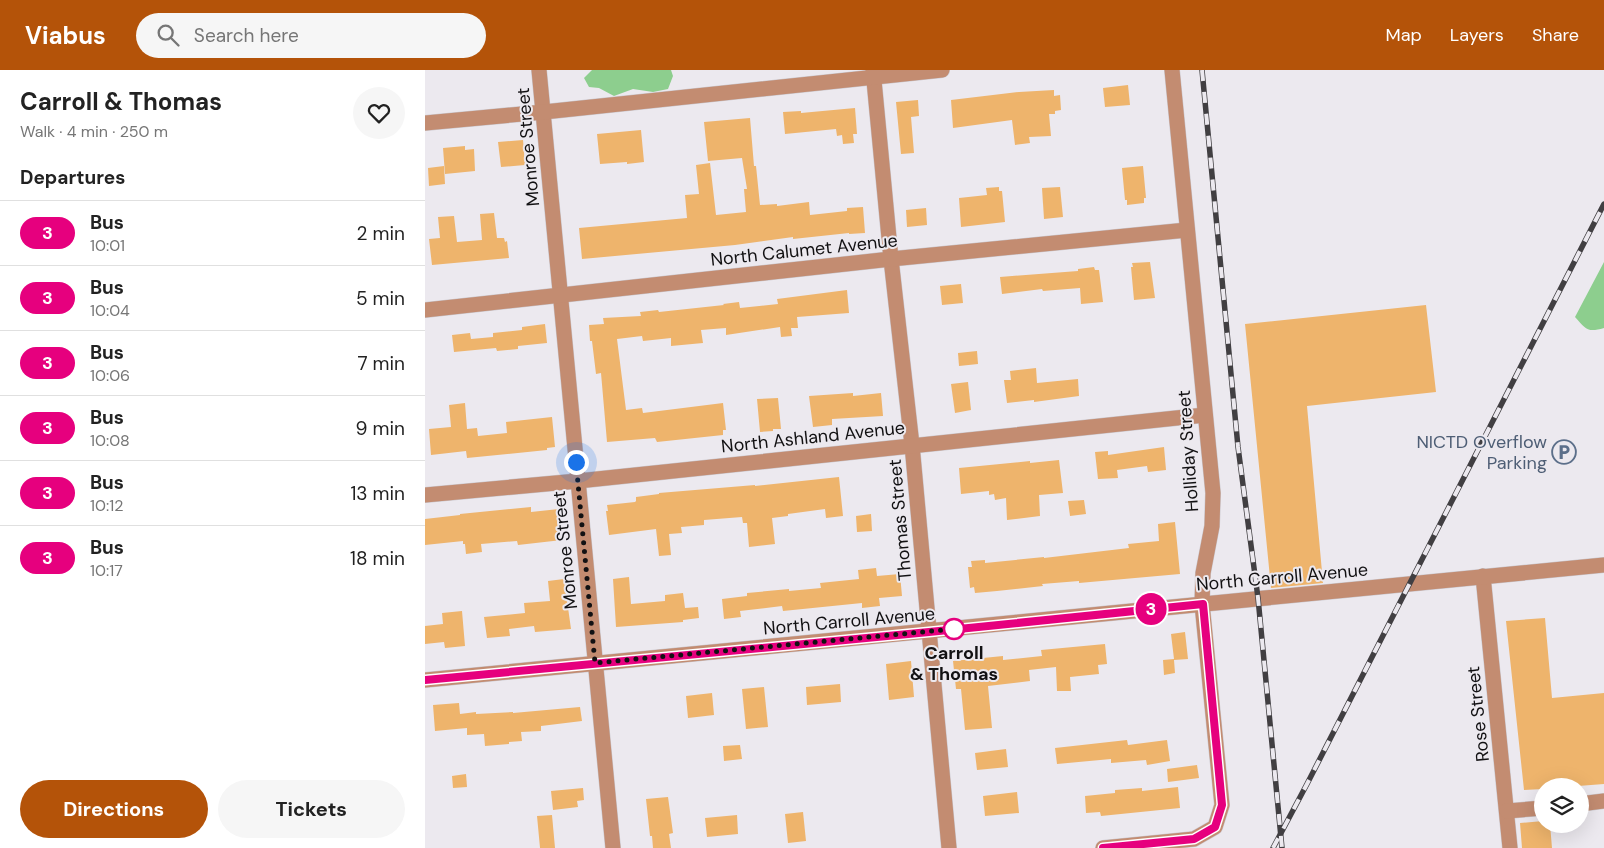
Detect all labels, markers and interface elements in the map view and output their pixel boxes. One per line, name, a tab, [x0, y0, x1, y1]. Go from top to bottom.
search box	[136, 13, 486, 58]
text: Viabus	[25, 20, 106, 51]
icon: search	[154, 21, 182, 49]
text: Search here	[194, 23, 299, 48]
text: Map	[1386, 23, 1422, 47]
text: Layers	[1450, 23, 1504, 47]
text: Share	[1532, 23, 1579, 47]
text: Carroll & Thomas	[20, 86, 222, 117]
button: heart	[353, 87, 405, 139]
street label: Monroe Street	[511, 87, 545, 207]
text: Walk · 4 min · 250 m	[20, 121, 168, 142]
text: Departures	[20, 165, 125, 190]
text: Bus	[90, 210, 124, 235]
text: 3	[42, 221, 53, 245]
text: 2 min	[357, 221, 405, 246]
street label: North Calumet Avenue	[709, 228, 899, 272]
text: 10:01	[90, 235, 125, 256]
text: Bus	[90, 275, 124, 300]
text: 3	[42, 286, 53, 310]
text: 5 min	[356, 286, 405, 311]
text: 10:04	[90, 300, 130, 321]
text: Bus	[90, 340, 124, 365]
text: 3	[42, 351, 53, 375]
text: 7 min	[357, 351, 405, 376]
text: 10:06	[90, 365, 130, 386]
street label: Holliday Street	[1172, 389, 1204, 513]
text: Bus	[90, 405, 124, 430]
street label: North Ashland Avenue	[720, 415, 906, 459]
text: 3	[42, 416, 53, 440]
text: 9 min	[356, 416, 405, 441]
text: 10:08	[90, 430, 130, 451]
place label: NICTD Overflow Parking	[1416, 430, 1547, 475]
parking icon: NICTD Overflow Parking	[1551, 439, 1577, 465]
your location	[564, 450, 589, 475]
street label: Thomas Street	[883, 458, 917, 582]
text: Bus	[90, 470, 124, 495]
text: 3	[42, 481, 53, 505]
text: 13 min	[350, 481, 405, 506]
street label: Monroe Street	[547, 489, 583, 611]
text: 10:12	[90, 495, 123, 516]
text: Bus	[90, 535, 124, 560]
text: 3	[42, 546, 53, 570]
text: 18 min	[350, 546, 405, 571]
street label: North Carroll Avenue	[1195, 558, 1369, 596]
text: 10:17	[90, 560, 123, 581]
line badge: 3	[1135, 593, 1167, 625]
text: 3	[1146, 597, 1156, 621]
street label: North Carroll Avenue	[762, 602, 936, 640]
marker: Carroll & Thomas	[943, 618, 965, 640]
place label: Carroll & Thomas	[910, 641, 998, 686]
street label: Rose Street	[1461, 665, 1495, 763]
map controls	[1534, 778, 1589, 833]
button: layers	[1534, 778, 1589, 833]
button: Directions	[20, 780, 208, 838]
button: Tickets	[218, 780, 405, 838]

